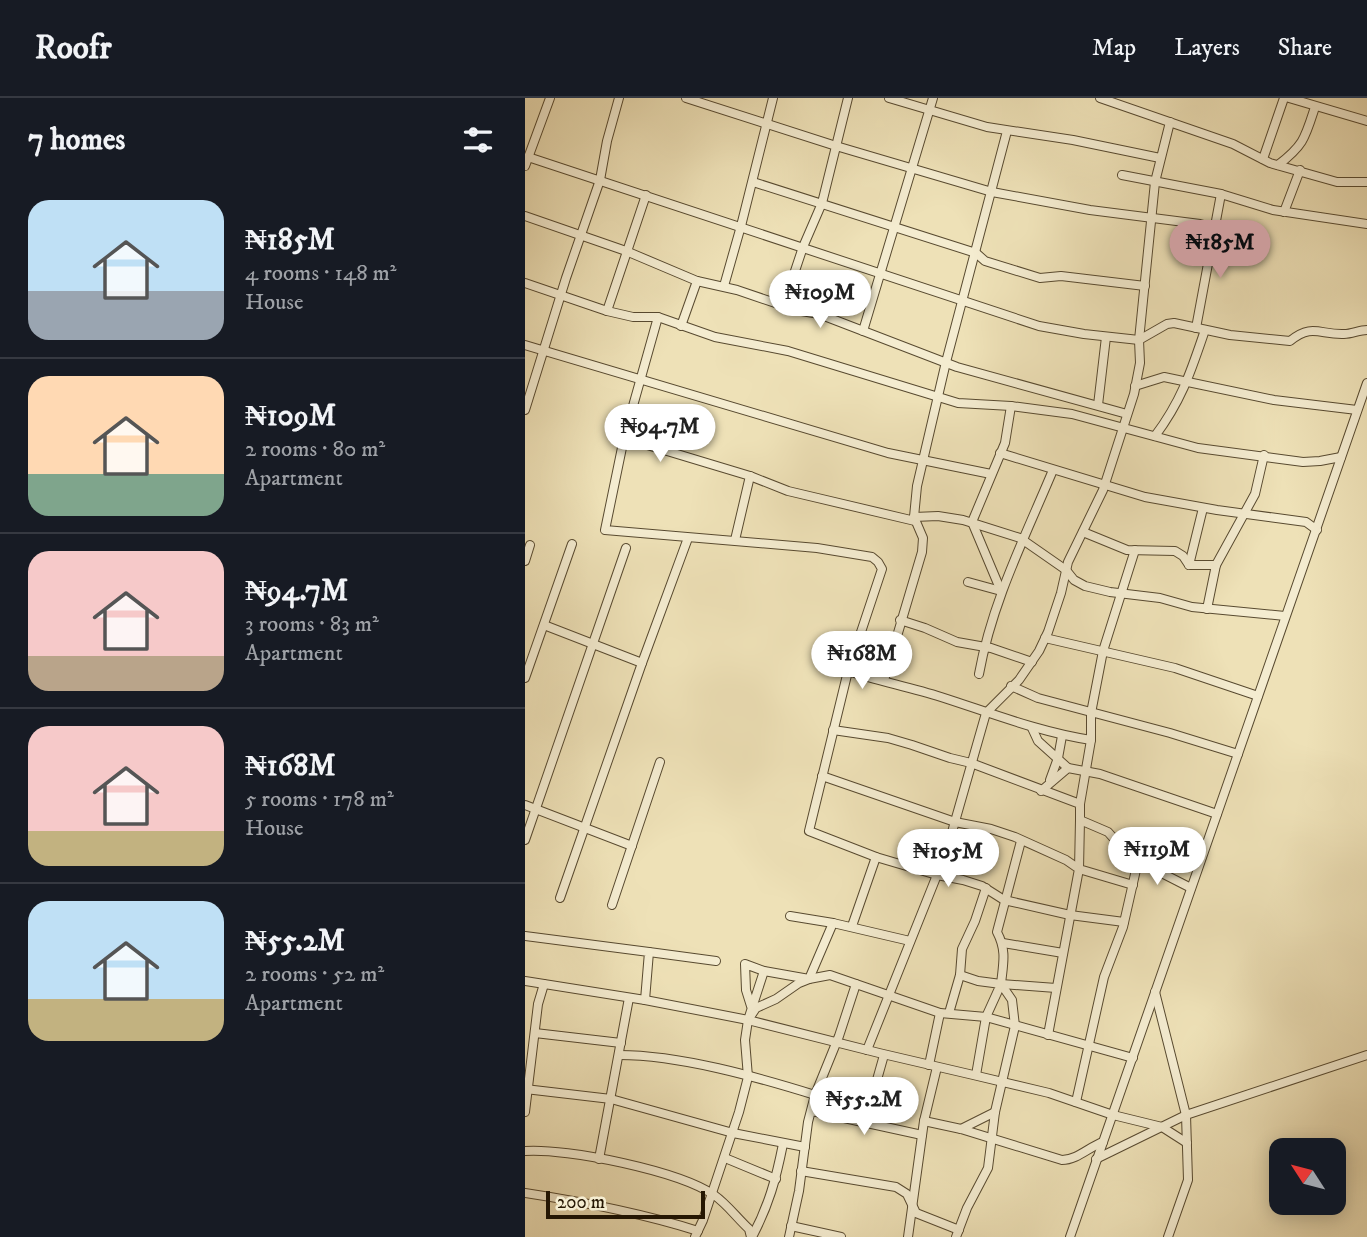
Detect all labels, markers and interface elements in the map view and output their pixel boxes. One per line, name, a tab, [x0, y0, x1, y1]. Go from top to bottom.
text: Roofr	[35, 28, 112, 69]
text: Map	[1092, 33, 1136, 63]
text: Layers	[1174, 33, 1240, 63]
text: Share	[1278, 33, 1332, 63]
icon: filters	[459, 121, 497, 159]
text: 7 homes	[28, 122, 125, 159]
pin: ₦185M	[1171, 220, 1269, 280]
text: ₦185M	[245, 222, 335, 259]
icon: home	[84, 228, 168, 312]
text: ₦185M	[1185, 228, 1255, 257]
text: 4 rooms · 148 m²	[245, 259, 397, 288]
pin: ₦109M	[771, 271, 869, 330]
text: ₦109M	[785, 278, 855, 307]
text: House	[245, 288, 303, 317]
text: ₦109M	[245, 398, 336, 435]
icon: home	[84, 404, 168, 488]
pin: ₦94.7M	[603, 404, 717, 464]
text: ₦94.7M	[620, 412, 700, 441]
text: 2 rooms · 80 m²	[245, 435, 385, 464]
text: Apartment	[245, 464, 343, 493]
text: ₦94.7M	[245, 573, 348, 610]
icon: home	[84, 579, 168, 663]
text: 3 rooms · 83 m²	[245, 610, 379, 639]
pin: ₦168M	[813, 632, 911, 691]
text: Apartment	[245, 639, 343, 668]
text: ₦168M	[827, 639, 897, 668]
text: ₦168M	[245, 748, 336, 785]
icon: home	[84, 754, 168, 838]
text: 5 rooms · 178 m²	[245, 785, 394, 814]
text: House	[245, 814, 303, 843]
pin: ₦119M	[1108, 828, 1206, 887]
pin: ₦105M	[899, 830, 997, 889]
text: ₦119M	[1124, 835, 1190, 864]
text: ₦105M	[913, 837, 983, 866]
text: ₦55.2M	[245, 923, 345, 960]
icon: home	[84, 929, 168, 1013]
text: 2 rooms · 52 m²	[245, 960, 384, 989]
text: Apartment	[245, 989, 343, 1018]
pin: ₦55.2M	[807, 1077, 921, 1137]
text: ₦55.2M	[826, 1085, 902, 1114]
north arrow	[1269, 1138, 1346, 1214]
map controls	[1269, 1138, 1346, 1215]
scale bar	[546, 1188, 705, 1220]
text: 200 m	[557, 1191, 605, 1214]

